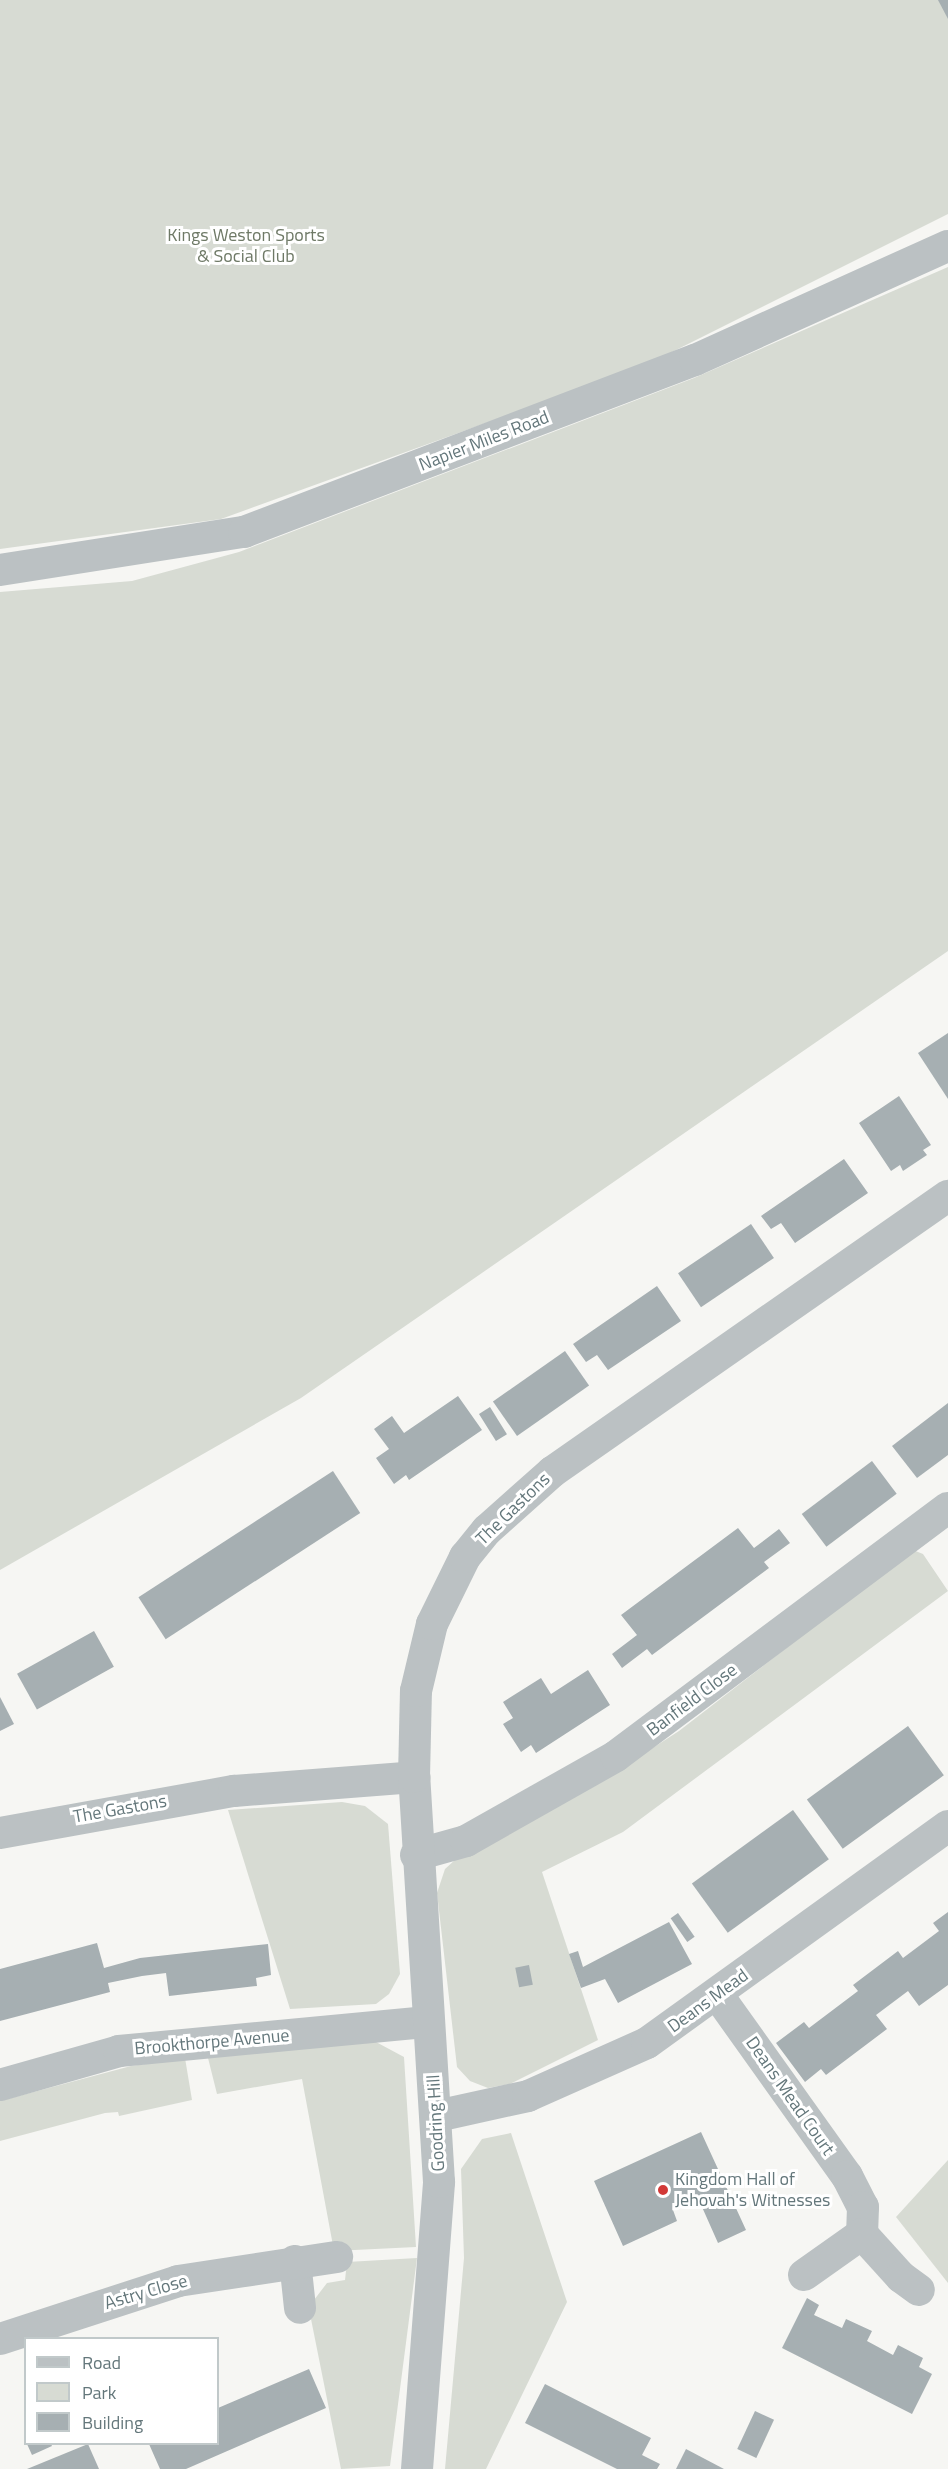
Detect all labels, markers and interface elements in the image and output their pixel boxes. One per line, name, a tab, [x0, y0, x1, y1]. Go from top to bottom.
park label: Kings Weston Sports & Social Club	[167, 225, 325, 268]
street label: Napier Miles Road	[416, 406, 552, 476]
street label: The Gastons	[472, 1468, 554, 1550]
street label: Banfield Close	[643, 1659, 741, 1741]
street label: The Gastons	[72, 1790, 168, 1828]
street label: Deans Mead	[663, 1965, 753, 2037]
street label: Brookthorpe Avenue	[134, 2024, 290, 2060]
street label: Deans Mead Court	[741, 2033, 839, 2159]
street label: Goodring Hill	[423, 2074, 449, 2172]
place label: Kingdom Hall of Jehovah's Witnesses	[675, 2169, 830, 2212]
marker: Kingdom Hall of Jehovah's Witnesses	[656, 2183, 670, 2197]
street label: Astry Close	[102, 2270, 190, 2314]
legend	[24, 2337, 219, 2445]
text: Road	[82, 2349, 121, 2376]
text: Park	[82, 2379, 116, 2406]
text: Building	[82, 2409, 143, 2436]

